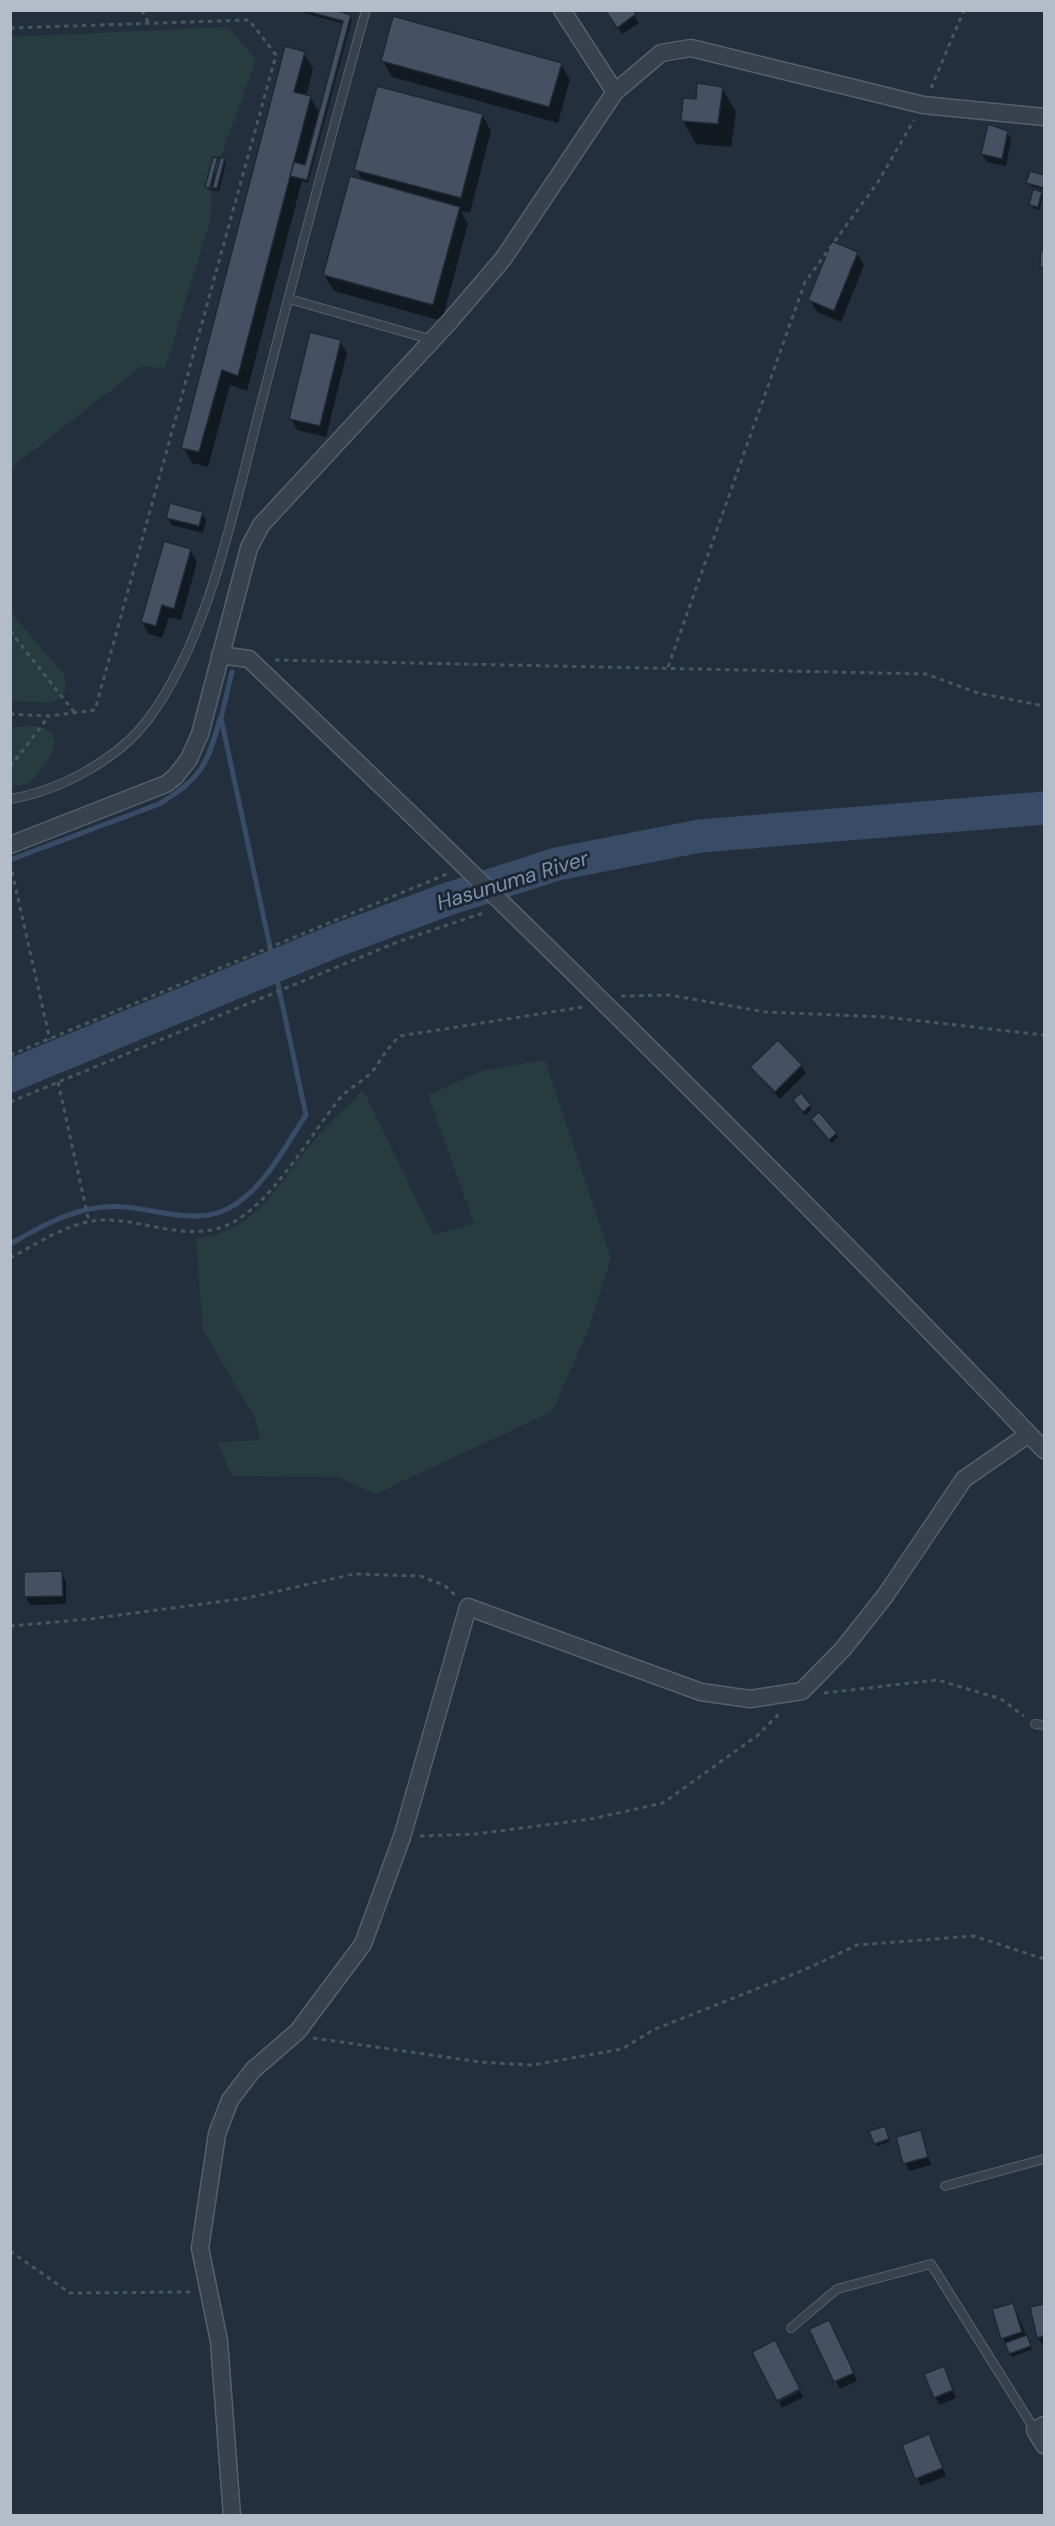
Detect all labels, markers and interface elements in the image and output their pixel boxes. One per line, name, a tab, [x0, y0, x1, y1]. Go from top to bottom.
water label: Hasunuma River	[434, 847, 592, 917]

